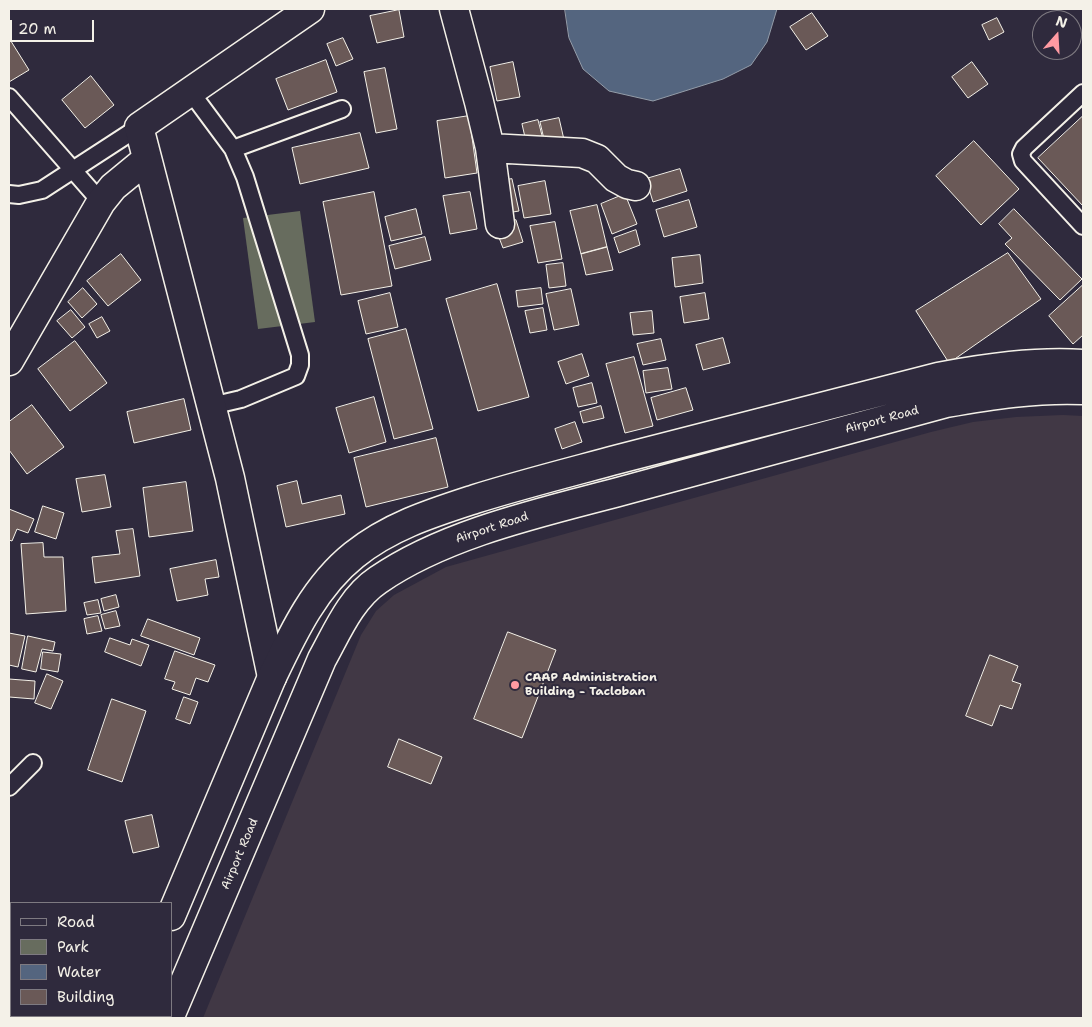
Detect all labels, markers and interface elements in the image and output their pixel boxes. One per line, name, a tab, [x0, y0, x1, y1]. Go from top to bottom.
scale bar	[12, 10, 96, 42]
north arrow	[1032, 10, 1082, 60]
text: N	[1053, 11, 1070, 32]
text: 20 m	[18, 19, 57, 39]
street label: Airport Road	[843, 403, 921, 437]
street label: Airport Road	[454, 509, 530, 547]
place label: CAAP Administration Building - Tacloban	[525, 671, 657, 699]
marker: CAAP Administration Building - Tacloban	[509, 679, 521, 691]
street label: Airport Road	[219, 816, 261, 892]
legend	[10, 902, 172, 1017]
text: Road	[57, 912, 95, 932]
text: Park	[57, 937, 89, 957]
text: Water	[57, 962, 101, 982]
text: Building	[57, 987, 114, 1007]

